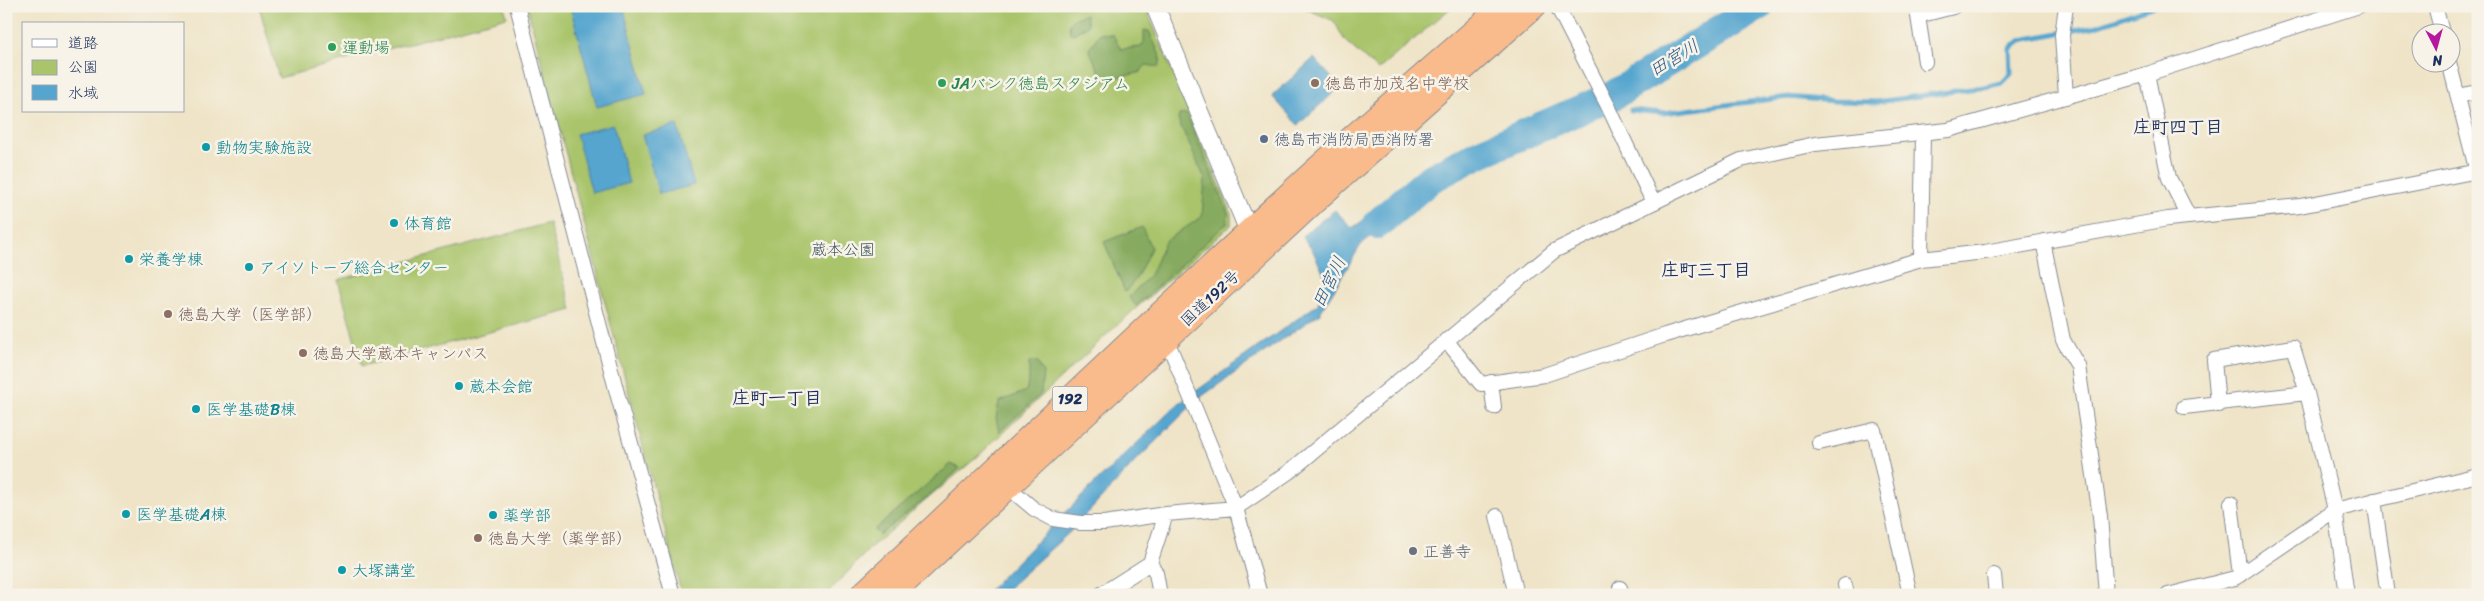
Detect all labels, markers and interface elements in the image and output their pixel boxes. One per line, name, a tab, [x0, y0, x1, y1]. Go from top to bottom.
legend	[22, 22, 185, 112]
north arrow	[2412, 22, 2462, 72]
text: 道路	[68, 30, 98, 56]
water label: 田宮川	[1643, 30, 1705, 86]
place label: 運動場	[342, 33, 390, 62]
marker: 運動場	[326, 41, 338, 53]
text: N	[2431, 47, 2444, 73]
text: 公園	[68, 54, 98, 80]
place label: JAバンク徳島スタジアム	[951, 69, 1130, 98]
place label: 徳島市加茂名中学校	[1325, 69, 1469, 98]
marker: JAバンク徳島スタジアム	[936, 77, 948, 89]
marker: 徳島市加茂名中学校	[1309, 77, 1321, 89]
text: 水域	[68, 80, 98, 106]
district label: 庄町四丁目	[2133, 111, 2223, 143]
place label: 徳島市消防局西消防署	[1274, 125, 1434, 154]
place label: 動物実験施設	[216, 133, 312, 162]
marker: 徳島市消防局西消防署	[1258, 133, 1270, 145]
marker: 動物実験施設	[200, 141, 212, 153]
place label: 体育館	[404, 209, 452, 238]
marker: 体育館	[388, 217, 400, 229]
park label: 蔵本公園	[811, 235, 875, 264]
place label: 栄養学棟	[139, 245, 203, 274]
water label: 田宮川	[1303, 251, 1355, 313]
marker: 栄養学棟	[123, 253, 135, 265]
place label: アイソトープ総合センター	[259, 253, 449, 282]
district label: 庄町三丁目	[1661, 254, 1751, 286]
marker: アイソトープ総合センター	[243, 261, 255, 273]
street label: 国道192号	[1173, 262, 1247, 334]
place label: 徳島大学（医学部）	[178, 300, 322, 329]
marker: 徳島大学（医学部）	[162, 308, 174, 320]
place label: 徳島大学蔵本キャンパス	[313, 339, 488, 368]
marker: 徳島大学蔵本キャンパス	[297, 347, 309, 359]
place label: 蔵本会館	[469, 372, 533, 401]
marker: 蔵本会館	[453, 380, 465, 392]
district label: 庄町一丁目	[732, 382, 822, 414]
road number: 192	[1052, 386, 1088, 412]
place label: 医学基礎B棟	[206, 395, 296, 424]
marker: 医学基礎B棟	[190, 403, 202, 415]
place label: 医学基礎A棟	[136, 500, 227, 529]
place label: 薬学部	[503, 501, 551, 530]
marker: 医学基礎A棟	[120, 508, 132, 520]
marker: 薬学部	[487, 509, 499, 521]
place label: 徳島大学（薬学部）	[488, 524, 632, 553]
marker: 徳島大学（薬学部）	[472, 532, 484, 544]
place label: 正善寺	[1423, 537, 1471, 566]
marker: 正善寺	[1407, 545, 1419, 557]
place label: 大塚講堂	[352, 556, 416, 585]
marker: 大塚講堂	[336, 564, 348, 576]

